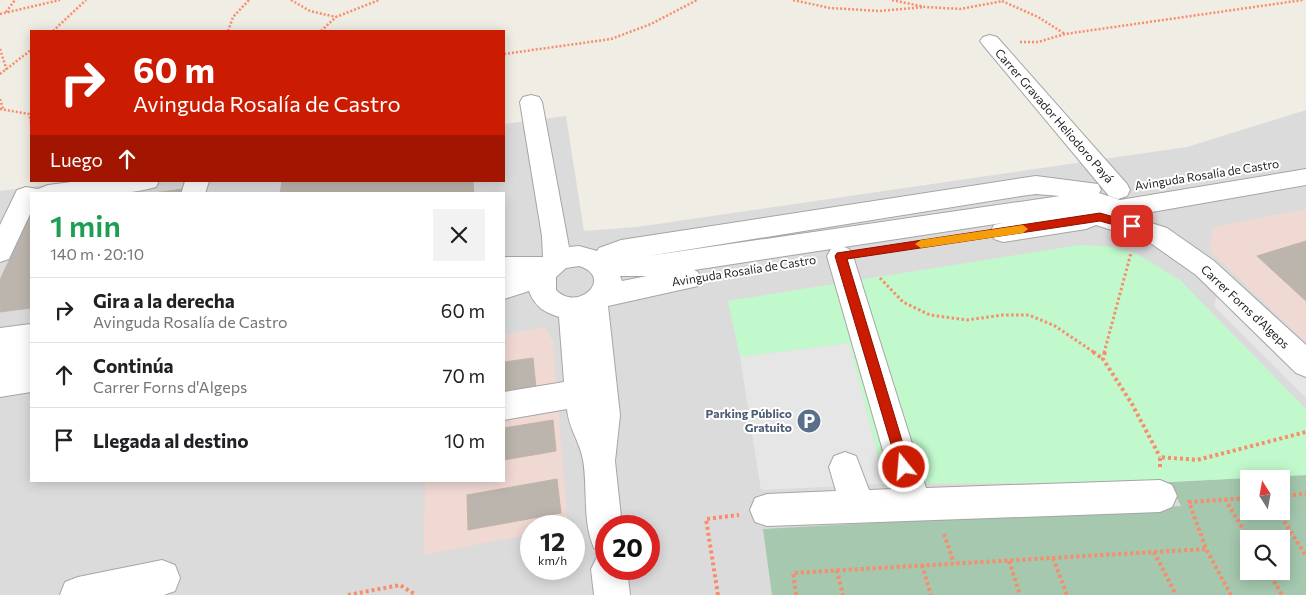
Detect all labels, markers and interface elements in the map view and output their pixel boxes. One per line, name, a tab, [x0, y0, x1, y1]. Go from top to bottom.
street label: Carrer Gravador Heliodoro Payá	[993, 45, 1117, 185]
text: 60 m	[133, 47, 215, 90]
icon: right	[50, 50, 115, 115]
text: Avinguda Rosalía de Castro	[133, 90, 401, 117]
icon: ahead	[113, 145, 141, 173]
text: Luego	[50, 148, 103, 171]
street label: Avinguda Rosalía de Castro	[1134, 156, 1280, 192]
pin	[1111, 205, 1153, 247]
text: 1 min	[50, 206, 121, 243]
button: close	[433, 209, 485, 261]
icon: arrive	[1118, 212, 1146, 240]
text: 140 m · 20:10	[50, 244, 144, 263]
street label: Avinguda Rosalía de Castro	[671, 252, 817, 288]
street label: Carrer Forns d'Algeps	[1199, 262, 1293, 351]
text: Gira a la derecha	[93, 289, 235, 312]
icon: right	[50, 296, 78, 324]
text: 60 m	[441, 299, 485, 322]
text: Avinguda Rosalía de Castro	[93, 312, 288, 331]
text: Continúa	[93, 354, 174, 377]
icon: ahead	[50, 361, 78, 389]
text: 70 m	[442, 364, 485, 387]
text: Carrer Forns d'Algeps	[93, 377, 247, 396]
place label: Parking Público Gratuito	[706, 406, 792, 434]
parking icon: Parking Público Gratuito	[796, 408, 822, 434]
icon: arrive	[50, 426, 78, 454]
text: Llegada al destino	[93, 429, 249, 452]
text: 10 m	[444, 429, 485, 452]
position arrow	[877, 440, 929, 492]
north arrow	[1240, 470, 1290, 520]
map controls	[1240, 470, 1290, 580]
speed limit sign: 20	[595, 515, 660, 580]
text: 12	[540, 526, 565, 556]
button: search	[1240, 530, 1290, 580]
text: km/h	[538, 553, 567, 567]

